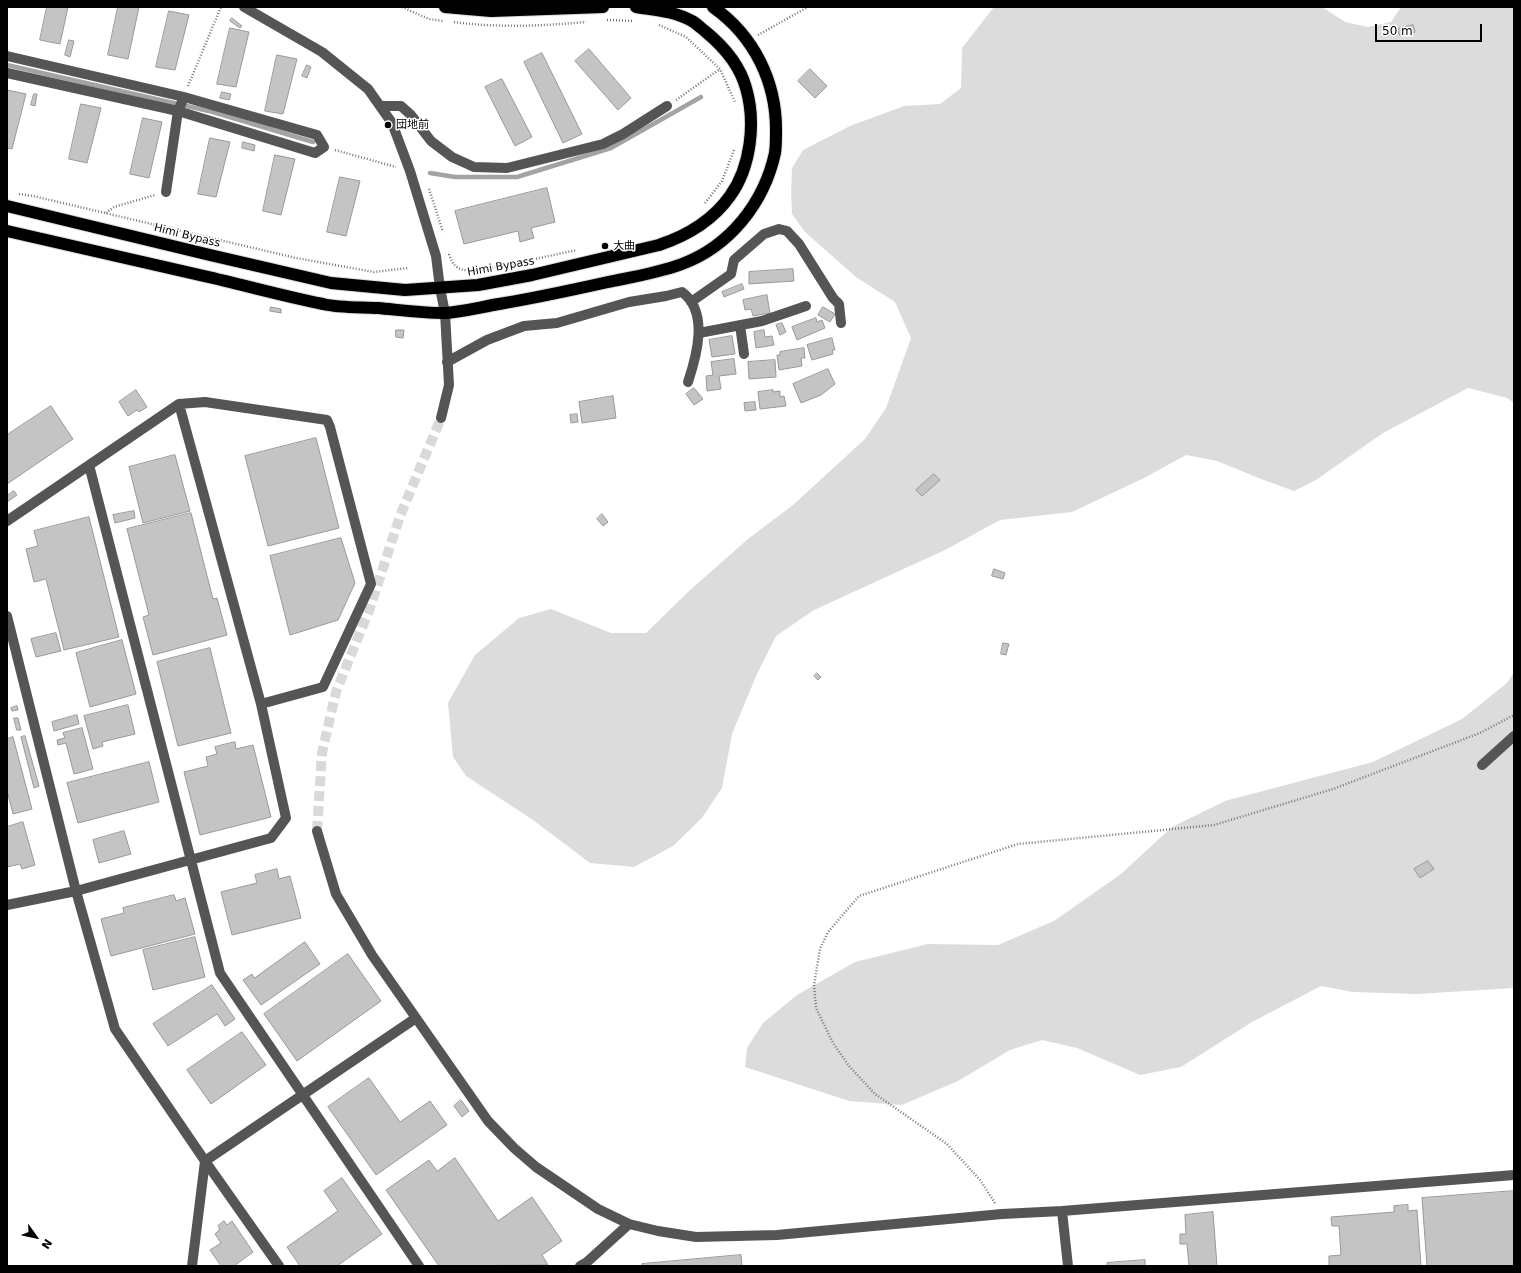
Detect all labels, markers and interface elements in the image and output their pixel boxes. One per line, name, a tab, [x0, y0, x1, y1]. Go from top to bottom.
scale bar	[1377, 16, 1484, 42]
text: 50 m	[1382, 24, 1413, 38]
place label: 団地前	[396, 118, 429, 132]
marker: 団地前	[383, 120, 393, 130]
street label: Himi Bypass	[152, 221, 222, 251]
place label: 大曲	[613, 239, 635, 253]
marker: 大曲	[600, 241, 610, 251]
street label: Himi Bypass	[466, 255, 536, 279]
north arrow	[16, 1217, 56, 1257]
text: N	[39, 1236, 54, 1251]

